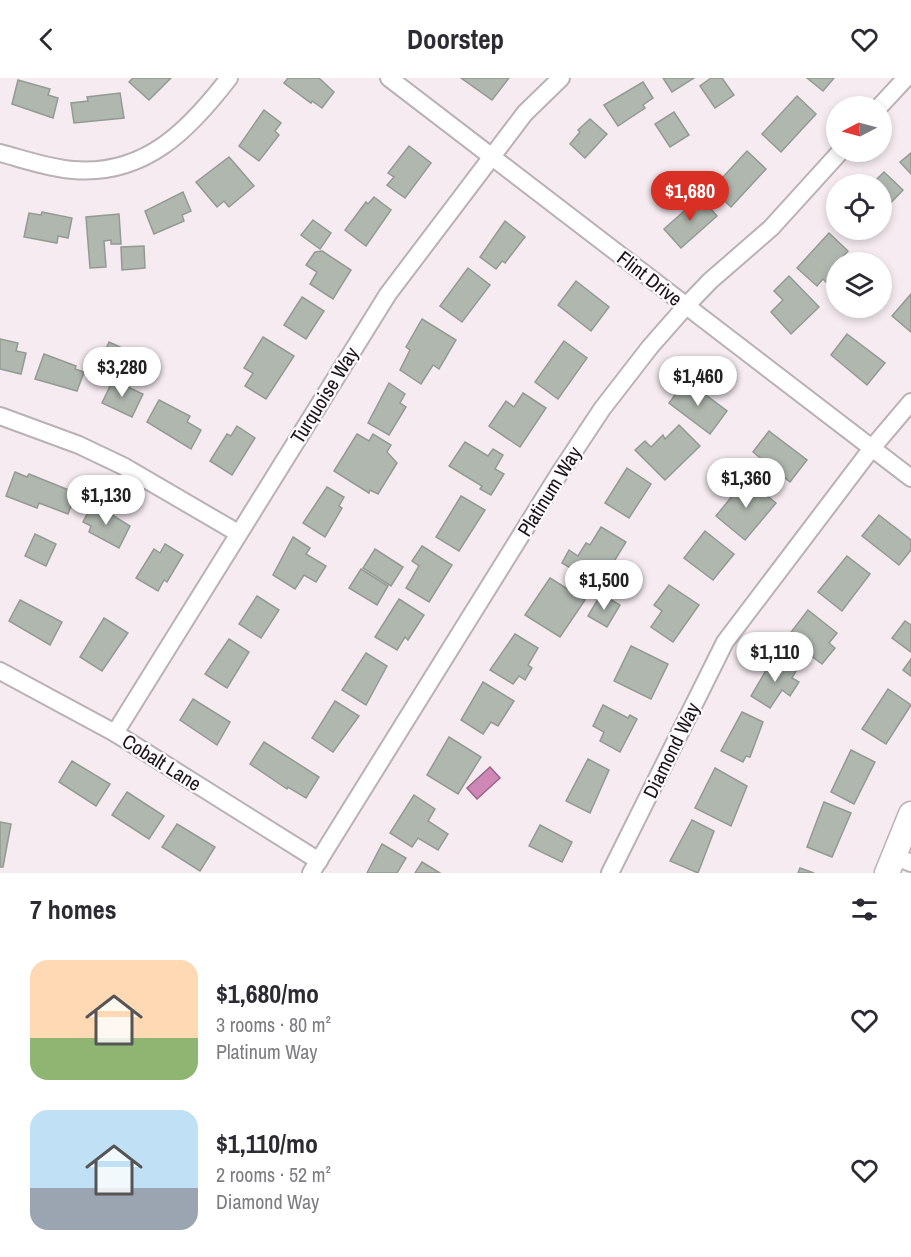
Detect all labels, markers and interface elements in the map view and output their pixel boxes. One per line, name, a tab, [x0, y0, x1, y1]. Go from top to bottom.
text: Doorstep	[407, 21, 504, 57]
icon: back	[30, 23, 63, 56]
icon: heart	[848, 23, 881, 56]
north arrow	[826, 96, 892, 162]
map controls	[826, 96, 892, 318]
pin: $1,680	[641, 171, 739, 222]
button: locate	[826, 174, 892, 240]
text: $1,680	[665, 177, 715, 204]
street label: Flint Drive	[612, 244, 688, 312]
button: layers	[826, 252, 892, 318]
street label: Turquoise Way	[284, 341, 365, 448]
pin: $3,280	[73, 347, 171, 398]
text: $3,280	[97, 353, 147, 380]
pin: $1,460	[649, 356, 747, 407]
text: $1,460	[673, 362, 723, 389]
street label: Platinum Way	[511, 440, 588, 541]
pin: $1,360	[697, 458, 795, 509]
text: $1,360	[721, 464, 771, 491]
pin: $1,130	[57, 475, 155, 526]
text: $1,130	[81, 481, 131, 508]
pin: $1,500	[555, 560, 653, 611]
text: $1,500	[579, 566, 629, 593]
pin: $1,110	[726, 632, 824, 683]
text: $1,110	[750, 638, 800, 665]
street label: Diamond Way	[636, 697, 706, 802]
street label: Cobalt Lane	[117, 727, 207, 797]
text: 7 homes	[30, 892, 117, 927]
icon: filters	[848, 893, 881, 926]
text: $1,680/mo	[216, 976, 319, 1011]
icon: home	[78, 984, 150, 1056]
icon: heart	[848, 1004, 881, 1037]
text: 3 rooms · 80 m²	[216, 1011, 331, 1038]
text: Platinum Way	[216, 1038, 317, 1065]
text: $1,110/mo	[216, 1126, 318, 1161]
icon: home	[78, 1134, 150, 1206]
icon: heart	[848, 1154, 881, 1187]
text: 2 rooms · 52 m²	[216, 1161, 331, 1188]
text: Diamond Way	[216, 1188, 319, 1215]

